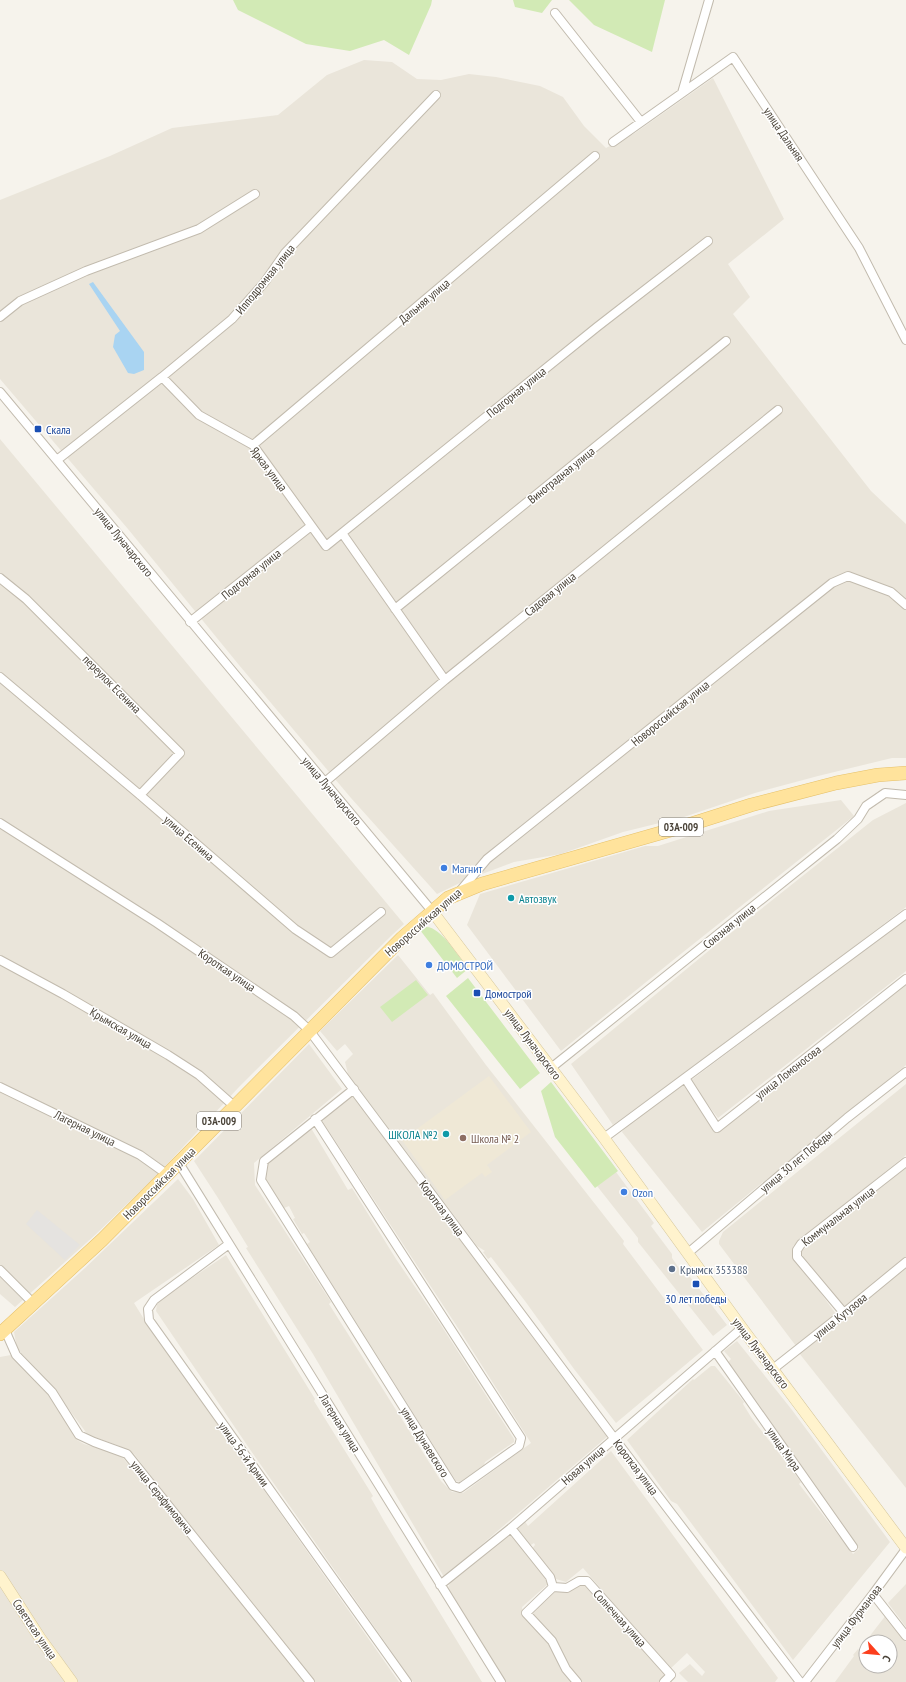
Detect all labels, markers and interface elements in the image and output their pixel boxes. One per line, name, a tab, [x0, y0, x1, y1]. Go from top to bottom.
street label: улица Дальняя	[760, 104, 808, 164]
street label: Ипподромная улица	[232, 241, 298, 317]
street label: Дальняя улица	[395, 275, 453, 327]
street label: Подгорная улица	[483, 363, 549, 421]
place label: Скала	[46, 422, 71, 437]
marker: Скала	[33, 424, 43, 434]
street label: Виноградная улица	[524, 443, 598, 507]
street label: Яркая улица	[247, 444, 291, 494]
street label: улица Луначарского	[91, 504, 157, 580]
street label: Подгорная улица	[218, 545, 284, 603]
street label: Садовая улица	[521, 568, 579, 619]
street label: переулок Есенина	[80, 652, 144, 716]
street label: Новороссийская улица	[628, 677, 712, 749]
street label: улица Луначарского	[299, 754, 365, 828]
street label: улица Есенина	[161, 812, 217, 864]
road number: 03А-009	[659, 818, 703, 836]
place label: Магнит	[452, 861, 482, 876]
marker: Магнит	[439, 863, 449, 873]
street label: Новороссийская улица	[382, 885, 464, 959]
place label: Автозвук	[519, 891, 557, 906]
marker: Автозвук	[506, 893, 516, 903]
street label: Союзная улица	[700, 900, 758, 952]
street label: Короткая улица	[196, 945, 259, 995]
place label: ДОМОСТРОЙ	[437, 958, 493, 973]
marker: ДОМОСТРОЙ	[424, 960, 434, 970]
place label: Домострой	[485, 986, 532, 1001]
marker: Домострой	[472, 988, 482, 998]
street label: Крымская улица	[87, 1004, 155, 1052]
street label: улица Луначарского	[501, 1006, 565, 1082]
street label: улица Ломоносова	[752, 1042, 824, 1102]
street label: Лагерная улица	[51, 1106, 118, 1149]
road number: 03А-009	[197, 1112, 241, 1130]
street label: улица 30 лет Победы	[757, 1126, 835, 1196]
place label: ШКОЛА №2	[388, 1127, 438, 1142]
marker: ШКОЛА №2	[441, 1129, 451, 1139]
place label: Школа № 2	[471, 1131, 519, 1146]
marker: Школа № 2	[458, 1133, 468, 1143]
street label: Новороссийская улица	[120, 1143, 199, 1222]
street label: Короткая улица	[416, 1177, 468, 1239]
street label: Коммунальная улица	[798, 1183, 878, 1249]
place label: Ozon	[632, 1185, 653, 1200]
marker: Ozon	[619, 1187, 629, 1197]
place label: Крымск 353388	[680, 1262, 748, 1277]
marker: Крымск 353388	[667, 1264, 677, 1274]
marker: 30 лет победы	[691, 1279, 701, 1289]
street label: улица Кутузова	[810, 1290, 870, 1342]
place label: 30 лет победы	[665, 1291, 727, 1306]
street label: улица Луначарского	[729, 1315, 793, 1391]
street label: Лагерная улица	[316, 1390, 364, 1455]
street label: улица Дунаевского	[397, 1404, 453, 1480]
street label: улица 56-й Армии	[215, 1419, 273, 1489]
street label: улица Мира	[763, 1424, 805, 1474]
street label: Короткая улица	[610, 1436, 662, 1498]
street label: Новая улица	[558, 1442, 608, 1488]
street label: улица Серафимовича	[128, 1457, 196, 1537]
street label: улица Фурманова	[827, 1581, 885, 1651]
street label: Солнечная улица	[590, 1586, 650, 1650]
street label: Советская улица	[9, 1596, 61, 1662]
north arrow	[858, 1634, 898, 1674]
text: С	[880, 1653, 894, 1664]

